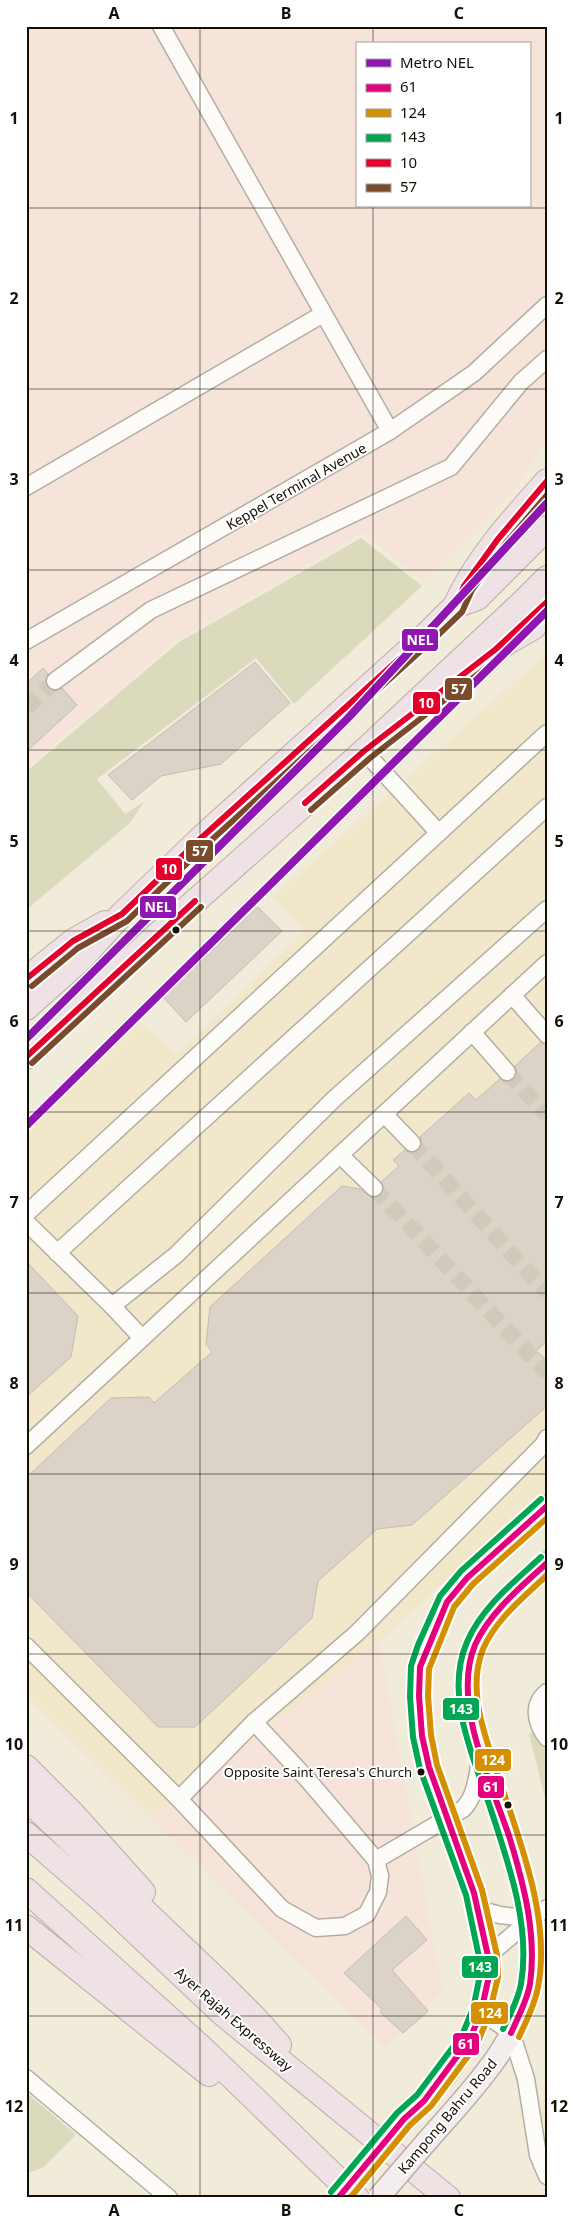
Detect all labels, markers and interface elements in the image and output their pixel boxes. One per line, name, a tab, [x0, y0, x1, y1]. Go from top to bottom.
text: A	[108, 2, 120, 24]
text: B	[281, 2, 291, 24]
text: C	[454, 2, 464, 24]
legend	[356, 42, 530, 208]
text: Metro NEL	[400, 52, 474, 72]
text: 61	[400, 76, 417, 96]
text: 124	[400, 102, 426, 122]
text: 1	[9, 107, 19, 129]
text: 1	[554, 107, 564, 129]
text: 143	[400, 126, 426, 146]
text: 10	[400, 152, 417, 172]
text: 57	[400, 176, 417, 196]
text: 2	[9, 287, 19, 309]
text: 2	[554, 287, 564, 309]
street label: Keppel Terminal Avenue	[222, 438, 370, 534]
text: 3	[9, 468, 19, 490]
text: 3	[554, 468, 564, 490]
line badge: NEL	[401, 628, 439, 652]
text: NEL	[406, 630, 434, 649]
text: 4	[9, 649, 19, 671]
text: 4	[554, 649, 564, 671]
line badge: 57	[444, 677, 473, 701]
text: 57	[451, 679, 467, 698]
line badge: 10	[412, 691, 441, 715]
text: 10	[418, 693, 434, 712]
text: 5	[9, 830, 19, 852]
text: 5	[554, 830, 564, 852]
line badge: 57	[185, 839, 214, 863]
text: 57	[192, 841, 208, 860]
line badge: 10	[155, 857, 183, 881]
text: 10	[161, 859, 177, 878]
line badge: NEL	[139, 895, 177, 919]
text: NEL	[144, 897, 172, 916]
unlabelled marker	[171, 925, 181, 935]
text: 6	[9, 1010, 19, 1032]
text: 6	[554, 1010, 564, 1032]
text: 7	[9, 1191, 19, 1213]
text: 7	[554, 1191, 564, 1213]
text: 8	[9, 1372, 19, 1394]
text: 8	[554, 1372, 564, 1394]
text: 9	[9, 1553, 19, 1575]
text: 9	[554, 1553, 564, 1575]
line badge: 143	[442, 1697, 480, 1721]
text: 143	[449, 1699, 473, 1718]
text: 10	[5, 1733, 23, 1755]
text: 10	[550, 1733, 568, 1755]
line badge: 124	[474, 1748, 512, 1772]
text: 124	[481, 1750, 505, 1769]
place label: Opposite Saint Teresa's Church	[224, 1763, 412, 1781]
marker: Opposite Saint Teresa's Church	[416, 1767, 426, 1777]
line badge: 61	[477, 1775, 505, 1799]
text: 61	[483, 1777, 499, 1796]
unlabelled marker	[503, 1800, 513, 1810]
text: 11	[5, 1914, 23, 1936]
text: 11	[550, 1914, 568, 1936]
line badge: 143	[461, 1955, 499, 1979]
text: 143	[468, 1957, 492, 1976]
street label: Ayer Rajah Expressway	[171, 1963, 298, 2076]
line badge: 124	[470, 2001, 509, 2025]
text: 124	[478, 2003, 502, 2022]
line badge: 61	[452, 2032, 480, 2056]
text: 61	[458, 2034, 474, 2053]
street label: Kampong Bahru Road	[393, 2054, 501, 2178]
text: 12	[5, 2095, 23, 2117]
text: 12	[550, 2095, 568, 2117]
text: A	[108, 2199, 120, 2221]
text: B	[281, 2199, 291, 2221]
text: C	[454, 2199, 464, 2221]

